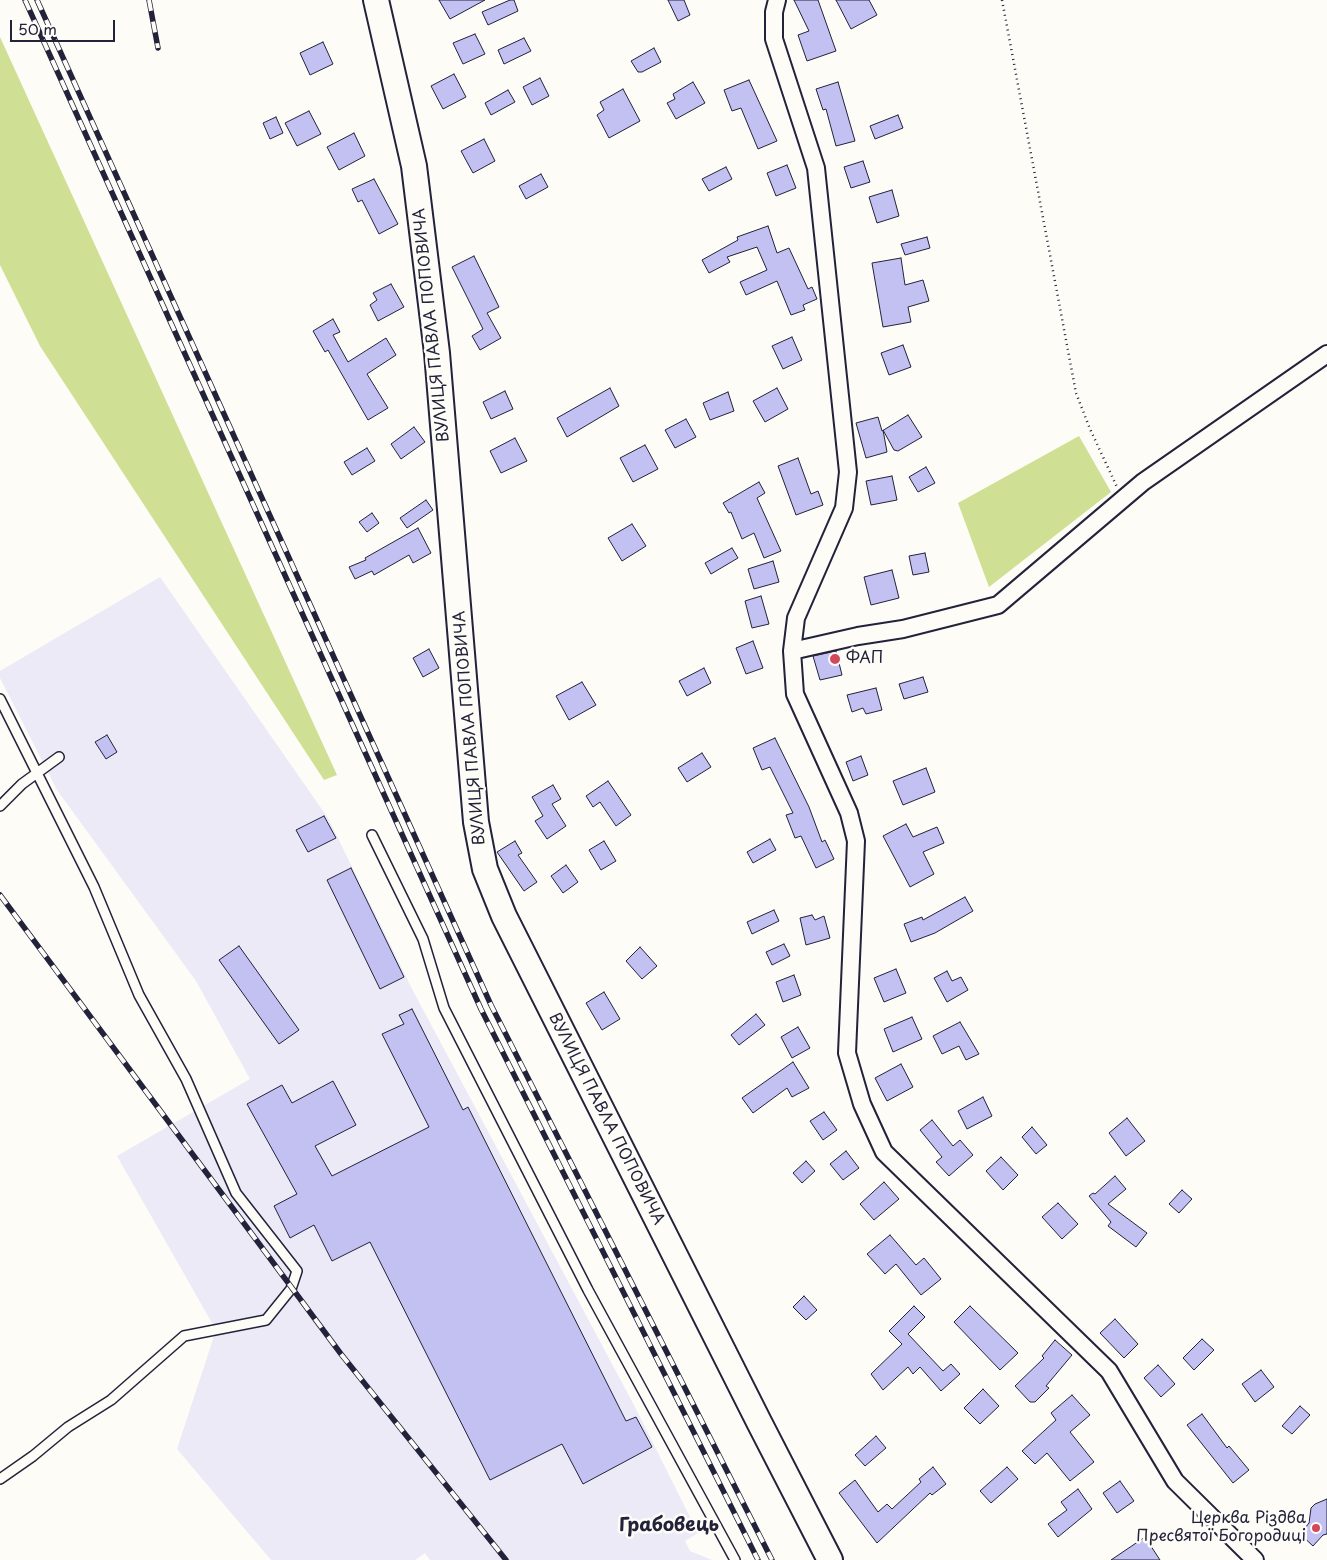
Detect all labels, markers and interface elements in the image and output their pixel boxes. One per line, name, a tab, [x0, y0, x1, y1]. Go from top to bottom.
scale bar	[12, 10, 118, 42]
text: 50 m	[18, 17, 57, 40]
street label: ВУЛИЦЯ ПАВЛА ПОПОВИЧА	[410, 207, 454, 443]
street label: ВУЛИЦЯ ПАВЛА ПОПОВИЧА	[450, 610, 490, 846]
place label: ФАП	[846, 649, 883, 669]
marker: ФАП	[828, 652, 842, 666]
street label: ВУЛИЦЯ ПАВЛА ПОПОВИЧА	[544, 1010, 668, 1228]
place label: Церква Різдва Пресвятої Богородиці	[1136, 1509, 1306, 1547]
district label: Грабовець	[619, 1515, 719, 1537]
marker: Церква Різдва Пресвятої Богородиці	[1310, 1522, 1322, 1534]

